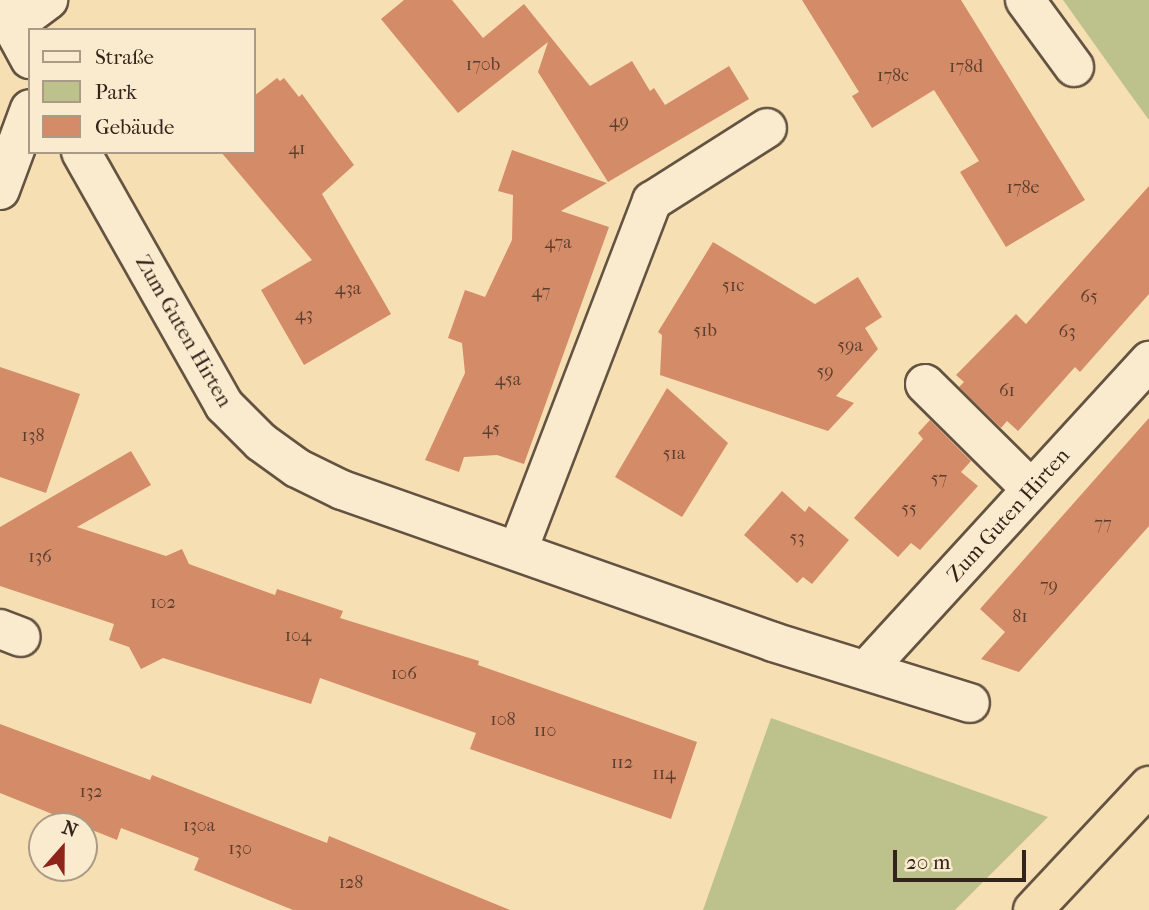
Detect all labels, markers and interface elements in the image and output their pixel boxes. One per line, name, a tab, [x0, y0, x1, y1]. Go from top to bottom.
legend	[28, 28, 256, 154]
text: Straße	[95, 45, 154, 69]
house number: 170b	[466, 54, 500, 76]
house number: 178d	[949, 56, 983, 78]
house number: 178c	[877, 65, 909, 87]
text: Park	[95, 80, 137, 104]
house number: 49	[609, 111, 629, 133]
text: Gebäude	[95, 115, 175, 139]
house number: 41	[288, 138, 306, 160]
house number: 178e	[1006, 177, 1040, 199]
house number: 47a	[544, 232, 572, 254]
street label: Zum Guten Hirten	[130, 251, 238, 411]
house number: 51c	[722, 275, 744, 297]
house number: 43a	[335, 278, 361, 300]
house number: 47	[532, 281, 550, 303]
house number: 65	[1080, 286, 1098, 308]
house number: 43	[295, 304, 313, 326]
house number: 51b	[693, 320, 717, 342]
house number: 63	[1058, 321, 1076, 343]
house number: 59a	[837, 335, 863, 357]
house number: 59	[816, 361, 834, 383]
house number: 45a	[495, 369, 521, 391]
house number: 61	[999, 380, 1015, 402]
house number: 45	[482, 418, 500, 440]
house number: 138	[22, 425, 44, 447]
house number: 51a	[663, 443, 685, 465]
street label: Zum Guten Hirten	[941, 443, 1075, 587]
house number: 57	[931, 468, 947, 490]
house number: 55	[901, 498, 917, 520]
house number: 77	[1094, 513, 1112, 535]
house number: 53	[789, 527, 805, 549]
house number: 136	[28, 546, 52, 568]
house number: 79	[1040, 575, 1058, 597]
house number: 102	[150, 592, 176, 614]
house number: 81	[1012, 606, 1028, 628]
house number: 104	[285, 625, 311, 647]
house number: 106	[391, 663, 417, 685]
house number: 108	[490, 709, 516, 731]
house number: 110	[534, 720, 556, 742]
house number: 112	[611, 752, 633, 774]
house number: 114	[652, 763, 676, 785]
house number: 132	[79, 781, 103, 803]
north arrow	[28, 812, 98, 882]
house number: 130a	[183, 815, 215, 837]
text: N	[59, 816, 80, 842]
scale bar	[897, 836, 1030, 880]
house number: 130	[228, 838, 252, 860]
text: 20 m	[906, 850, 950, 874]
house number: 128	[339, 872, 363, 894]

